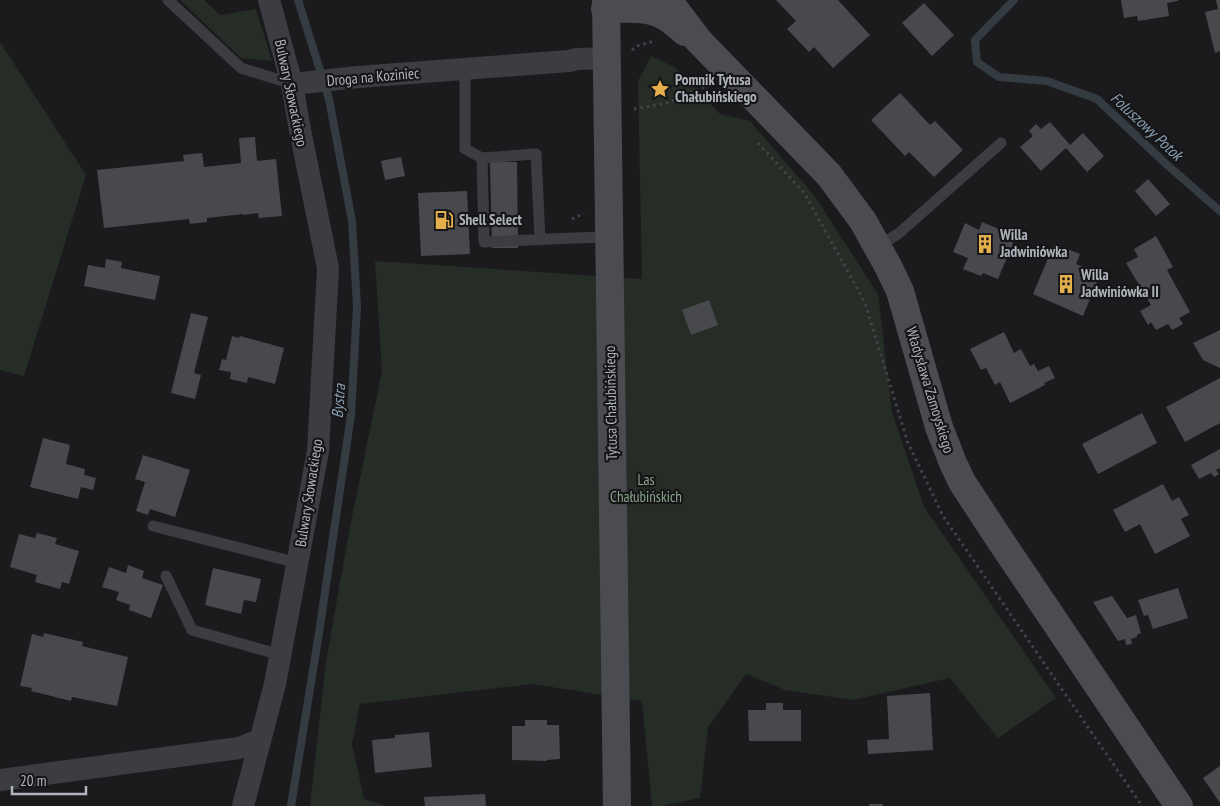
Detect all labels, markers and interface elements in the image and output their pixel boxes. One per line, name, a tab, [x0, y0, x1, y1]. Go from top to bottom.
street label: Bulwary Słowackiego	[271, 38, 312, 148]
street label: Droga na Koziniec	[326, 63, 421, 90]
place label: Pomnik Tytusa Chałubińskiego	[675, 70, 757, 106]
place icon: Pomnik Tytusa Chałubińskiego	[649, 78, 671, 100]
water label: Foluszowy Potok	[1107, 87, 1189, 166]
fuel station icon: Shell Select	[433, 209, 455, 231]
place label: Shell Select	[459, 210, 522, 229]
place label: Willa Jadwiniówka	[999, 225, 1068, 261]
building icon: Willa Jadwiniówka	[974, 233, 996, 255]
place label: Willa Jadwiniówka II	[1080, 265, 1159, 301]
building icon: Willa Jadwiniówka II	[1055, 273, 1077, 295]
street label: Władysława Zamoyskiego	[902, 324, 959, 455]
street label: Tytusa Chałubińskiego	[600, 345, 621, 461]
water label: Bystra	[327, 382, 349, 419]
street label: Bulwary Słowackiego	[291, 438, 326, 548]
park label: Las Chałubińskich	[610, 470, 682, 506]
scale bar	[12, 764, 86, 796]
text: 20 m	[20, 771, 46, 790]

